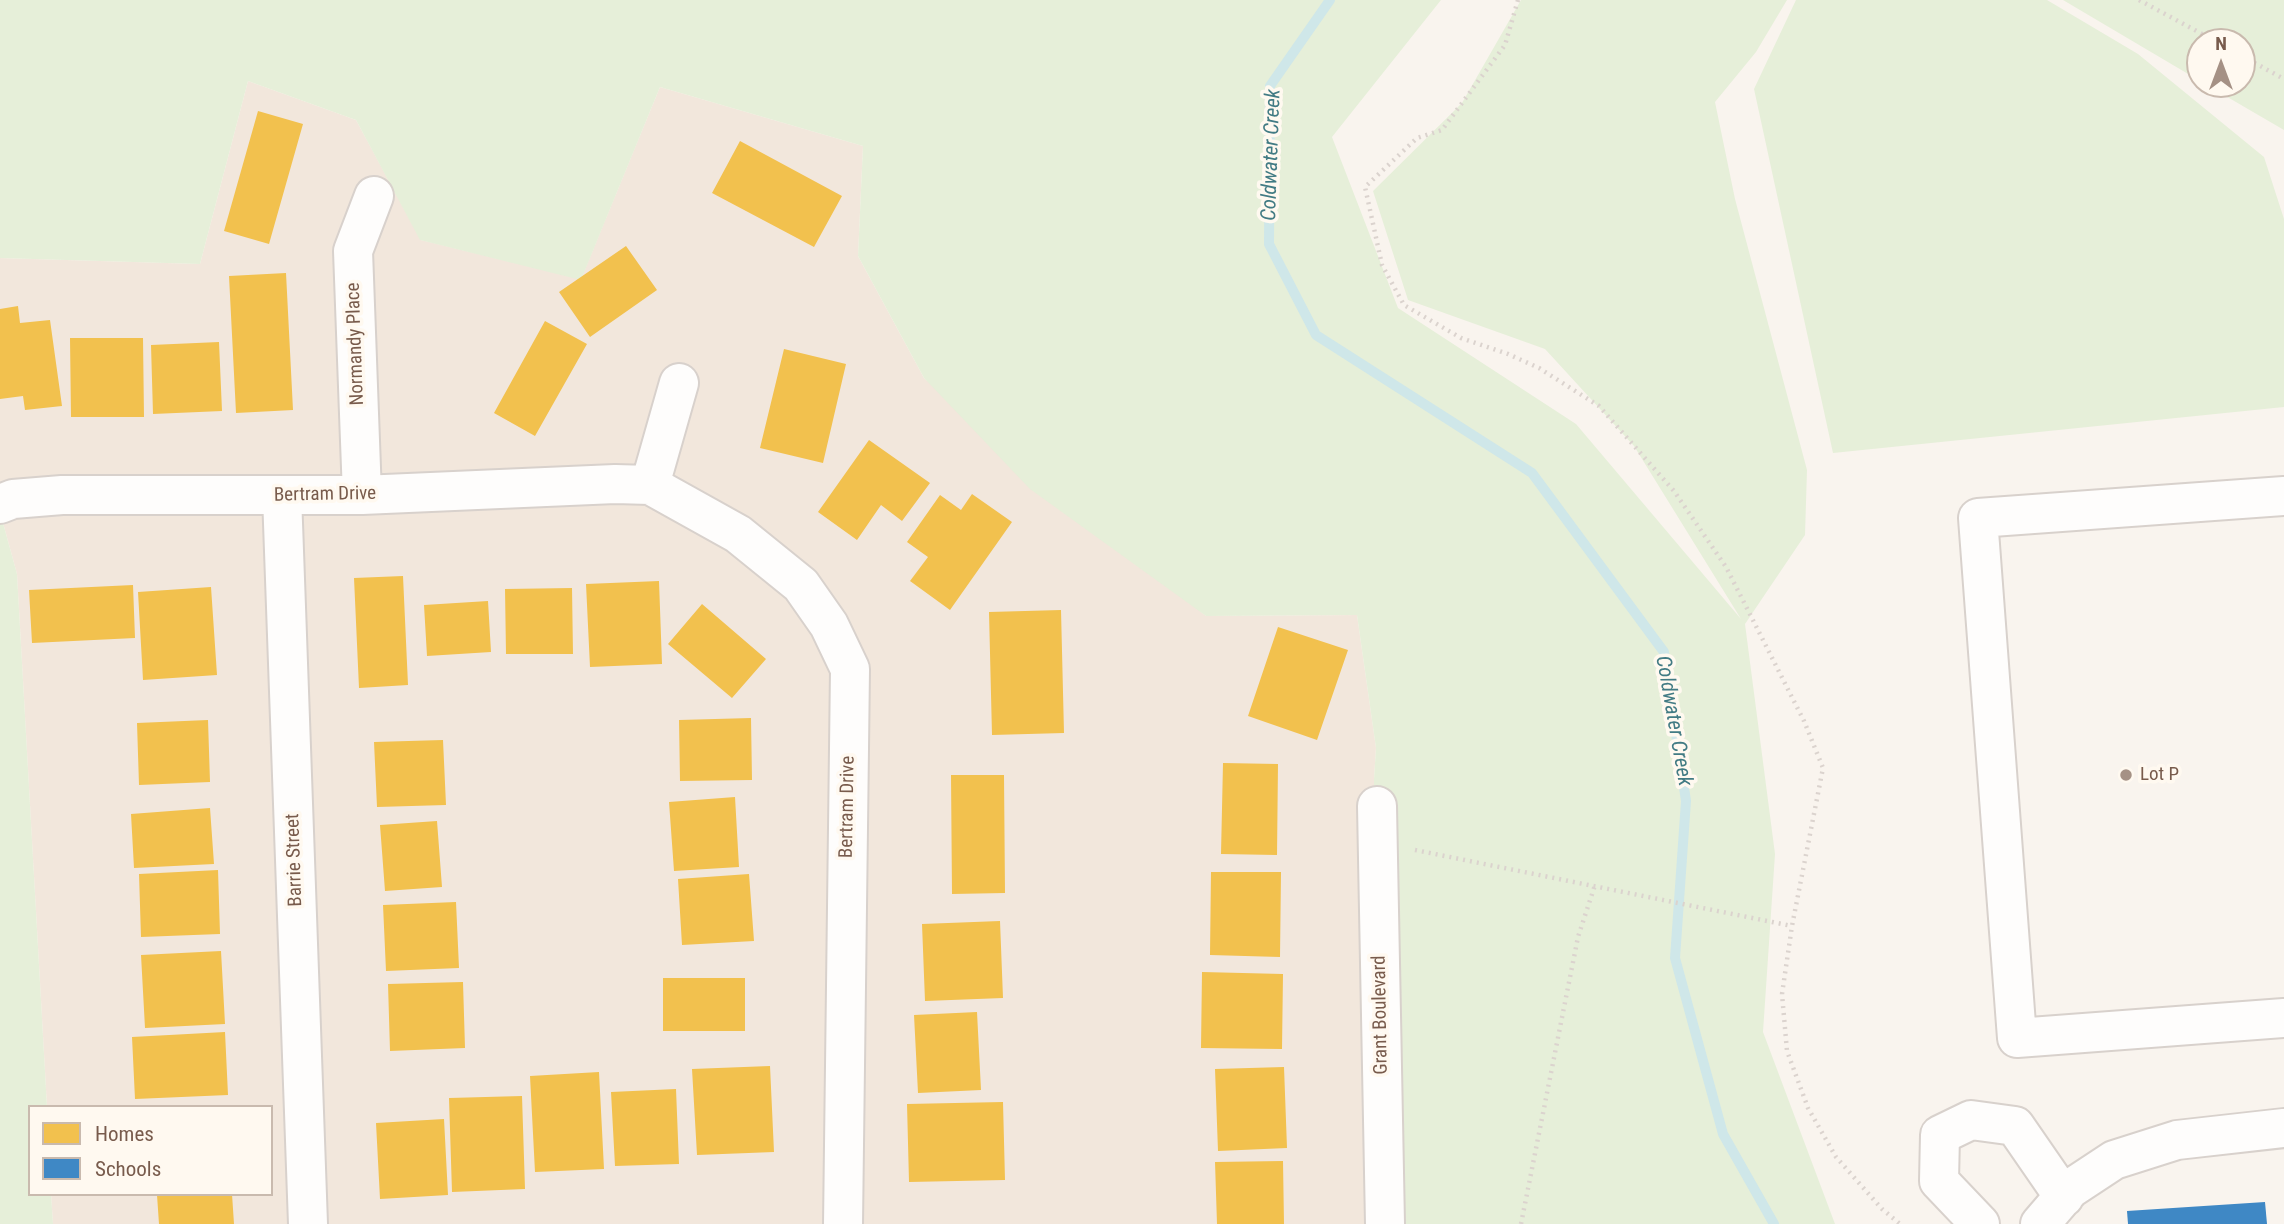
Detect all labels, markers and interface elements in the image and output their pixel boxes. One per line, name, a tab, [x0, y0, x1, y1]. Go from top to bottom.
north arrow	[2186, 28, 2256, 98]
text: N	[2215, 32, 2227, 55]
water label: Coldwater Creek	[1257, 89, 1287, 221]
street label: Normandy Place	[342, 282, 370, 406]
street label: Bertram Drive	[274, 483, 376, 507]
water label: Coldwater Creek	[1649, 654, 1697, 788]
street label: Bertram Drive	[836, 756, 860, 858]
place label: Lot P	[2140, 764, 2179, 786]
marker: Lot P	[2118, 767, 2134, 783]
street label: Barrie Street	[282, 813, 308, 907]
street label: Grant Boulevard	[1369, 955, 1393, 1075]
legend	[28, 1105, 273, 1196]
text: Homes	[95, 1122, 154, 1146]
text: Schools	[95, 1157, 161, 1181]

